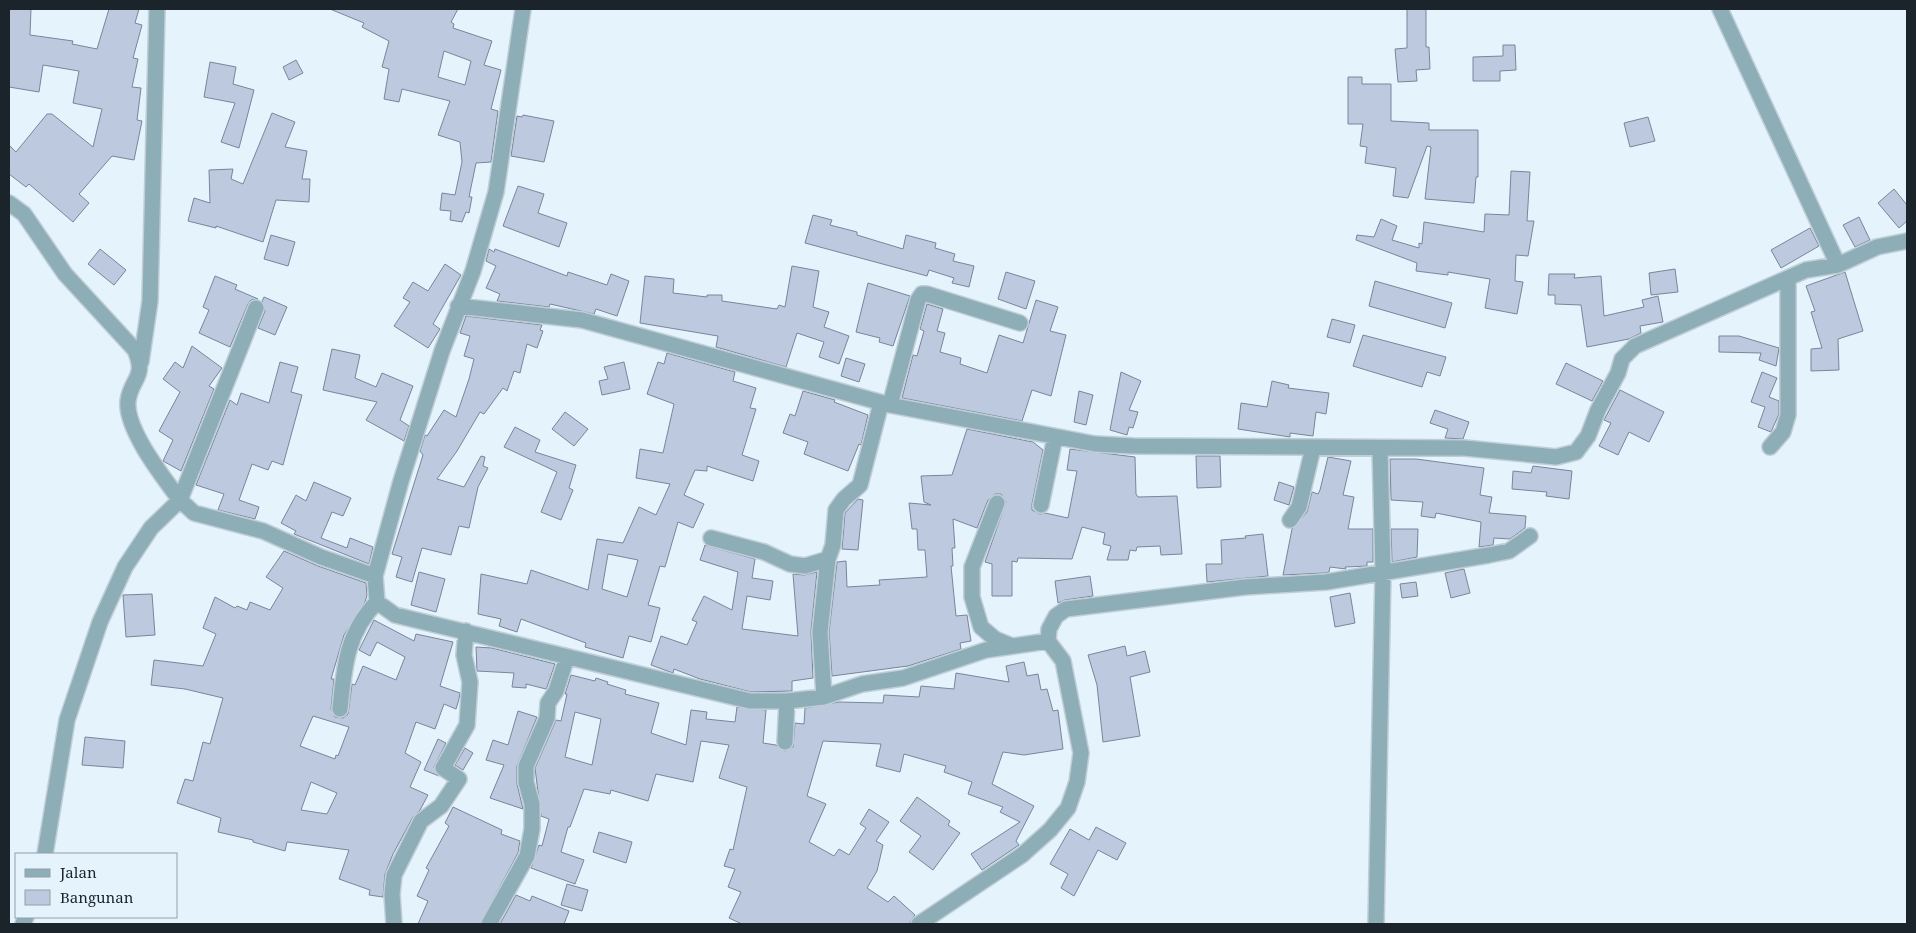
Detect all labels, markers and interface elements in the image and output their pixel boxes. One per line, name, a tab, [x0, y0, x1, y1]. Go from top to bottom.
legend	[15, 853, 178, 918]
text: Jalan	[59, 862, 97, 882]
text: Bangunan	[60, 887, 134, 907]

